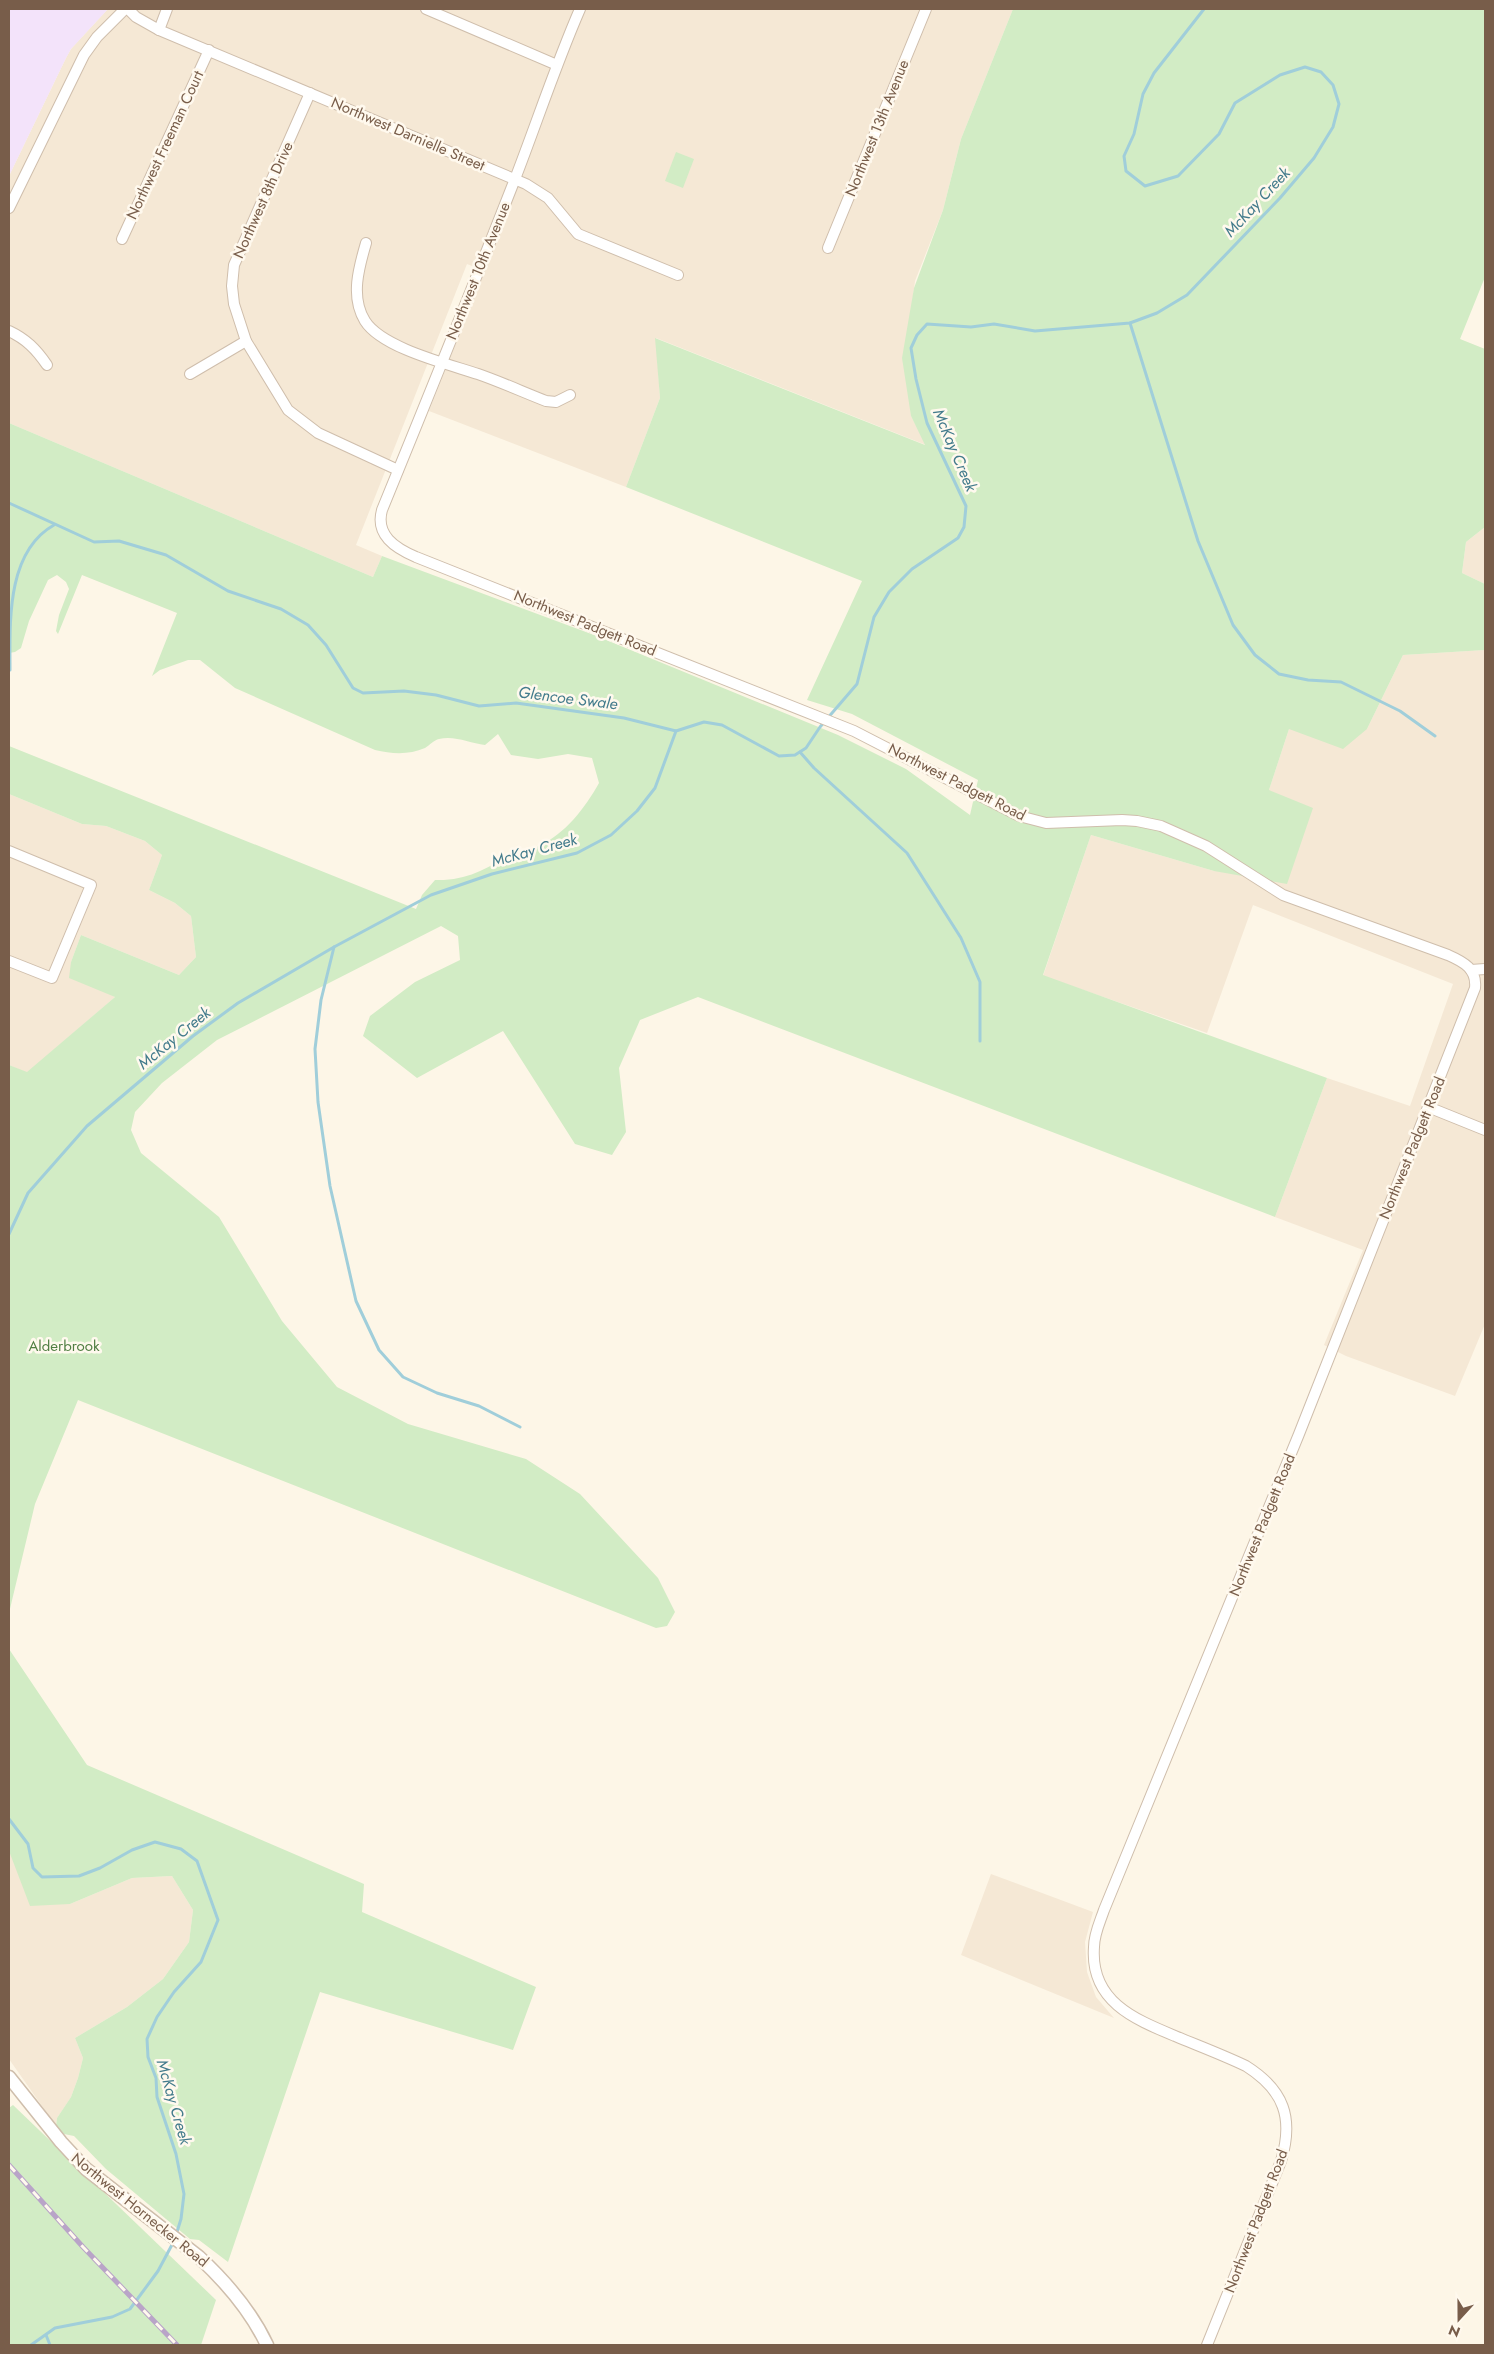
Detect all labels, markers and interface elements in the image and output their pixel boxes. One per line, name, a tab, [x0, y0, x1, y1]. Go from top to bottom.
street label: Northwest 13th Avenue	[839, 56, 915, 200]
street label: Northwest Freeman Court	[121, 67, 209, 223]
street label: Northwest Darnielle Street	[328, 92, 489, 177]
street label: Northwest 8th Drive	[227, 138, 299, 262]
water label: McKay Creek	[1219, 161, 1296, 242]
street label: Northwest 10th Avenue	[440, 199, 516, 343]
water label: McKay Creek	[927, 405, 983, 496]
street label: Northwest Padgett Road	[510, 584, 660, 662]
water label: Glencoe Swale	[517, 680, 619, 716]
street label: Northwest Padgett Road	[884, 738, 1030, 826]
water label: McKay Creek	[489, 827, 580, 872]
water label: McKay Creek	[133, 1001, 216, 1075]
street label: Northwest Padgett Road	[1373, 1073, 1451, 1223]
park label: Alderbrook	[28, 1335, 100, 1357]
street label: Northwest Padgett Road	[1223, 1450, 1301, 1600]
water label: McKay Creek	[151, 2057, 197, 2148]
street label: Northwest Padgett Road	[1218, 2146, 1294, 2296]
street label: Northwest Hornecker Road	[67, 2148, 213, 2272]
north arrow	[1434, 2294, 1484, 2344]
text: N	[1446, 2320, 1463, 2342]

